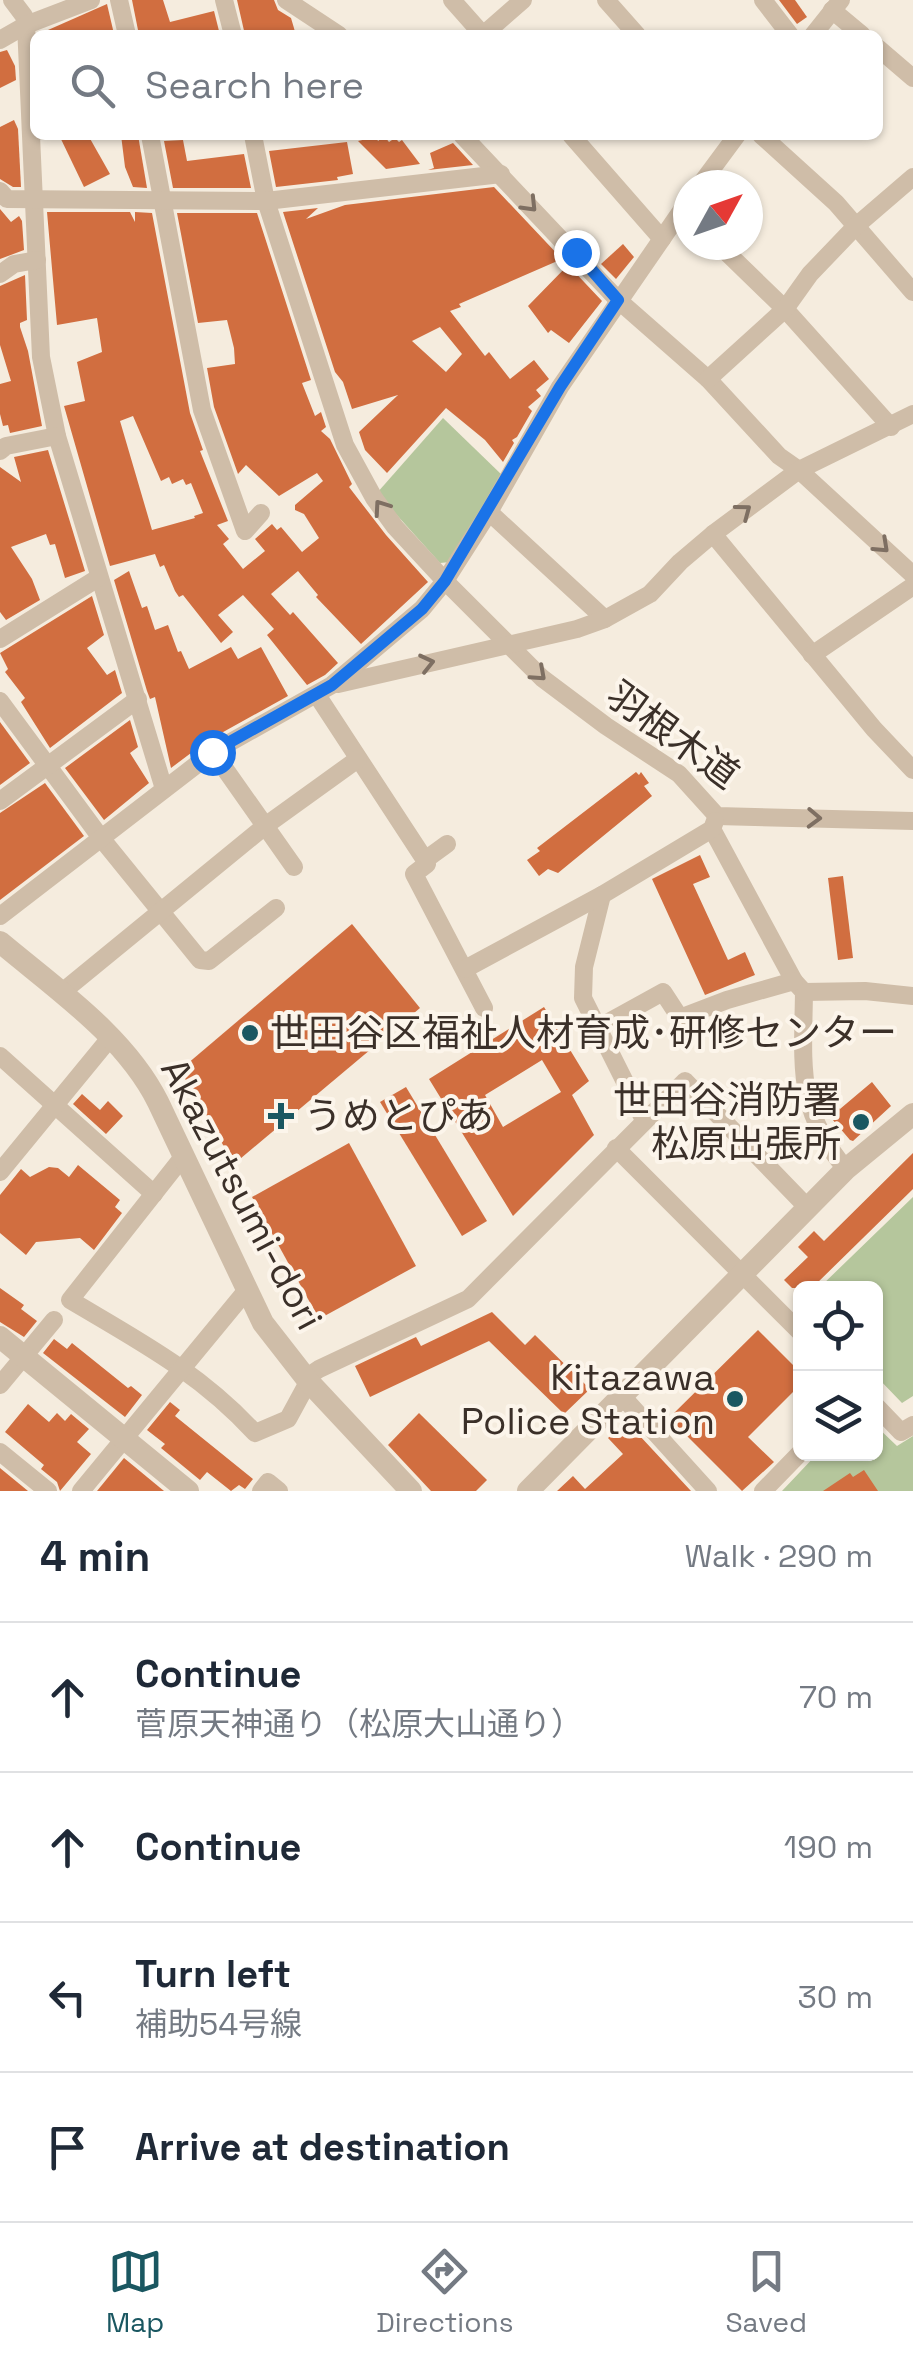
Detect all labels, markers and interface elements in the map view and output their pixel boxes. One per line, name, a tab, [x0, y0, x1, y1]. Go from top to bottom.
search box	[30, 30, 883, 140]
icon: search	[65, 58, 120, 113]
text: Search here	[145, 61, 364, 109]
north arrow	[673, 170, 763, 260]
one-way arrow	[518, 193, 536, 211]
route end	[554, 230, 600, 276]
one-way arrow	[375, 500, 393, 519]
one-way arrow	[732, 506, 750, 523]
one-way arrow	[870, 534, 888, 552]
one-way arrow	[419, 654, 436, 675]
one-way arrow	[527, 662, 546, 680]
street label: 羽根木道	[597, 671, 749, 799]
route start	[190, 730, 236, 776]
one-way arrow	[807, 808, 823, 829]
place label: 世田谷区福祉人材育成･研修センター	[270, 1009, 897, 1057]
marker: 世田谷区福祉人材育成･研修センター	[239, 1022, 261, 1044]
street label: Akazutsumi-dori	[150, 1050, 334, 1338]
place label: 世田谷消防署 松原出張所	[613, 1076, 841, 1168]
place label: うめとぴあ	[304, 1092, 494, 1140]
marker: うめとぴあ	[268, 1103, 294, 1129]
marker: 世田谷消防署 松原出張所	[850, 1111, 872, 1133]
map controls	[793, 1281, 883, 1461]
button: locate	[793, 1281, 883, 1371]
place label: Kitazawa Police Station	[461, 1353, 715, 1445]
button: layers	[793, 1371, 883, 1461]
marker: Kitazawa Police Station	[724, 1388, 746, 1410]
text: 4 min	[40, 1530, 150, 1583]
text: Walk · 290 m	[684, 1536, 873, 1576]
text: Continue	[135, 1650, 301, 1698]
icon: ahead	[40, 1670, 95, 1725]
text: 70 m	[799, 1677, 873, 1717]
text: 菅原天神通り（松原大山通り）	[135, 1704, 583, 1744]
icon: ahead	[40, 1820, 95, 1875]
text: Continue	[135, 1823, 301, 1871]
text: 190 m	[784, 1827, 873, 1867]
text: Turn left	[135, 1950, 291, 1998]
icon: left	[40, 1970, 95, 2025]
text: 30 m	[797, 1977, 873, 2017]
text: 補助54号線	[135, 2004, 302, 2044]
icon: arrive	[40, 2120, 95, 2175]
text: Arrive at destination	[135, 2123, 510, 2171]
tab: Map	[106, 2244, 164, 2340]
tab: Directions	[376, 2244, 513, 2340]
tab: Saved	[725, 2244, 807, 2340]

